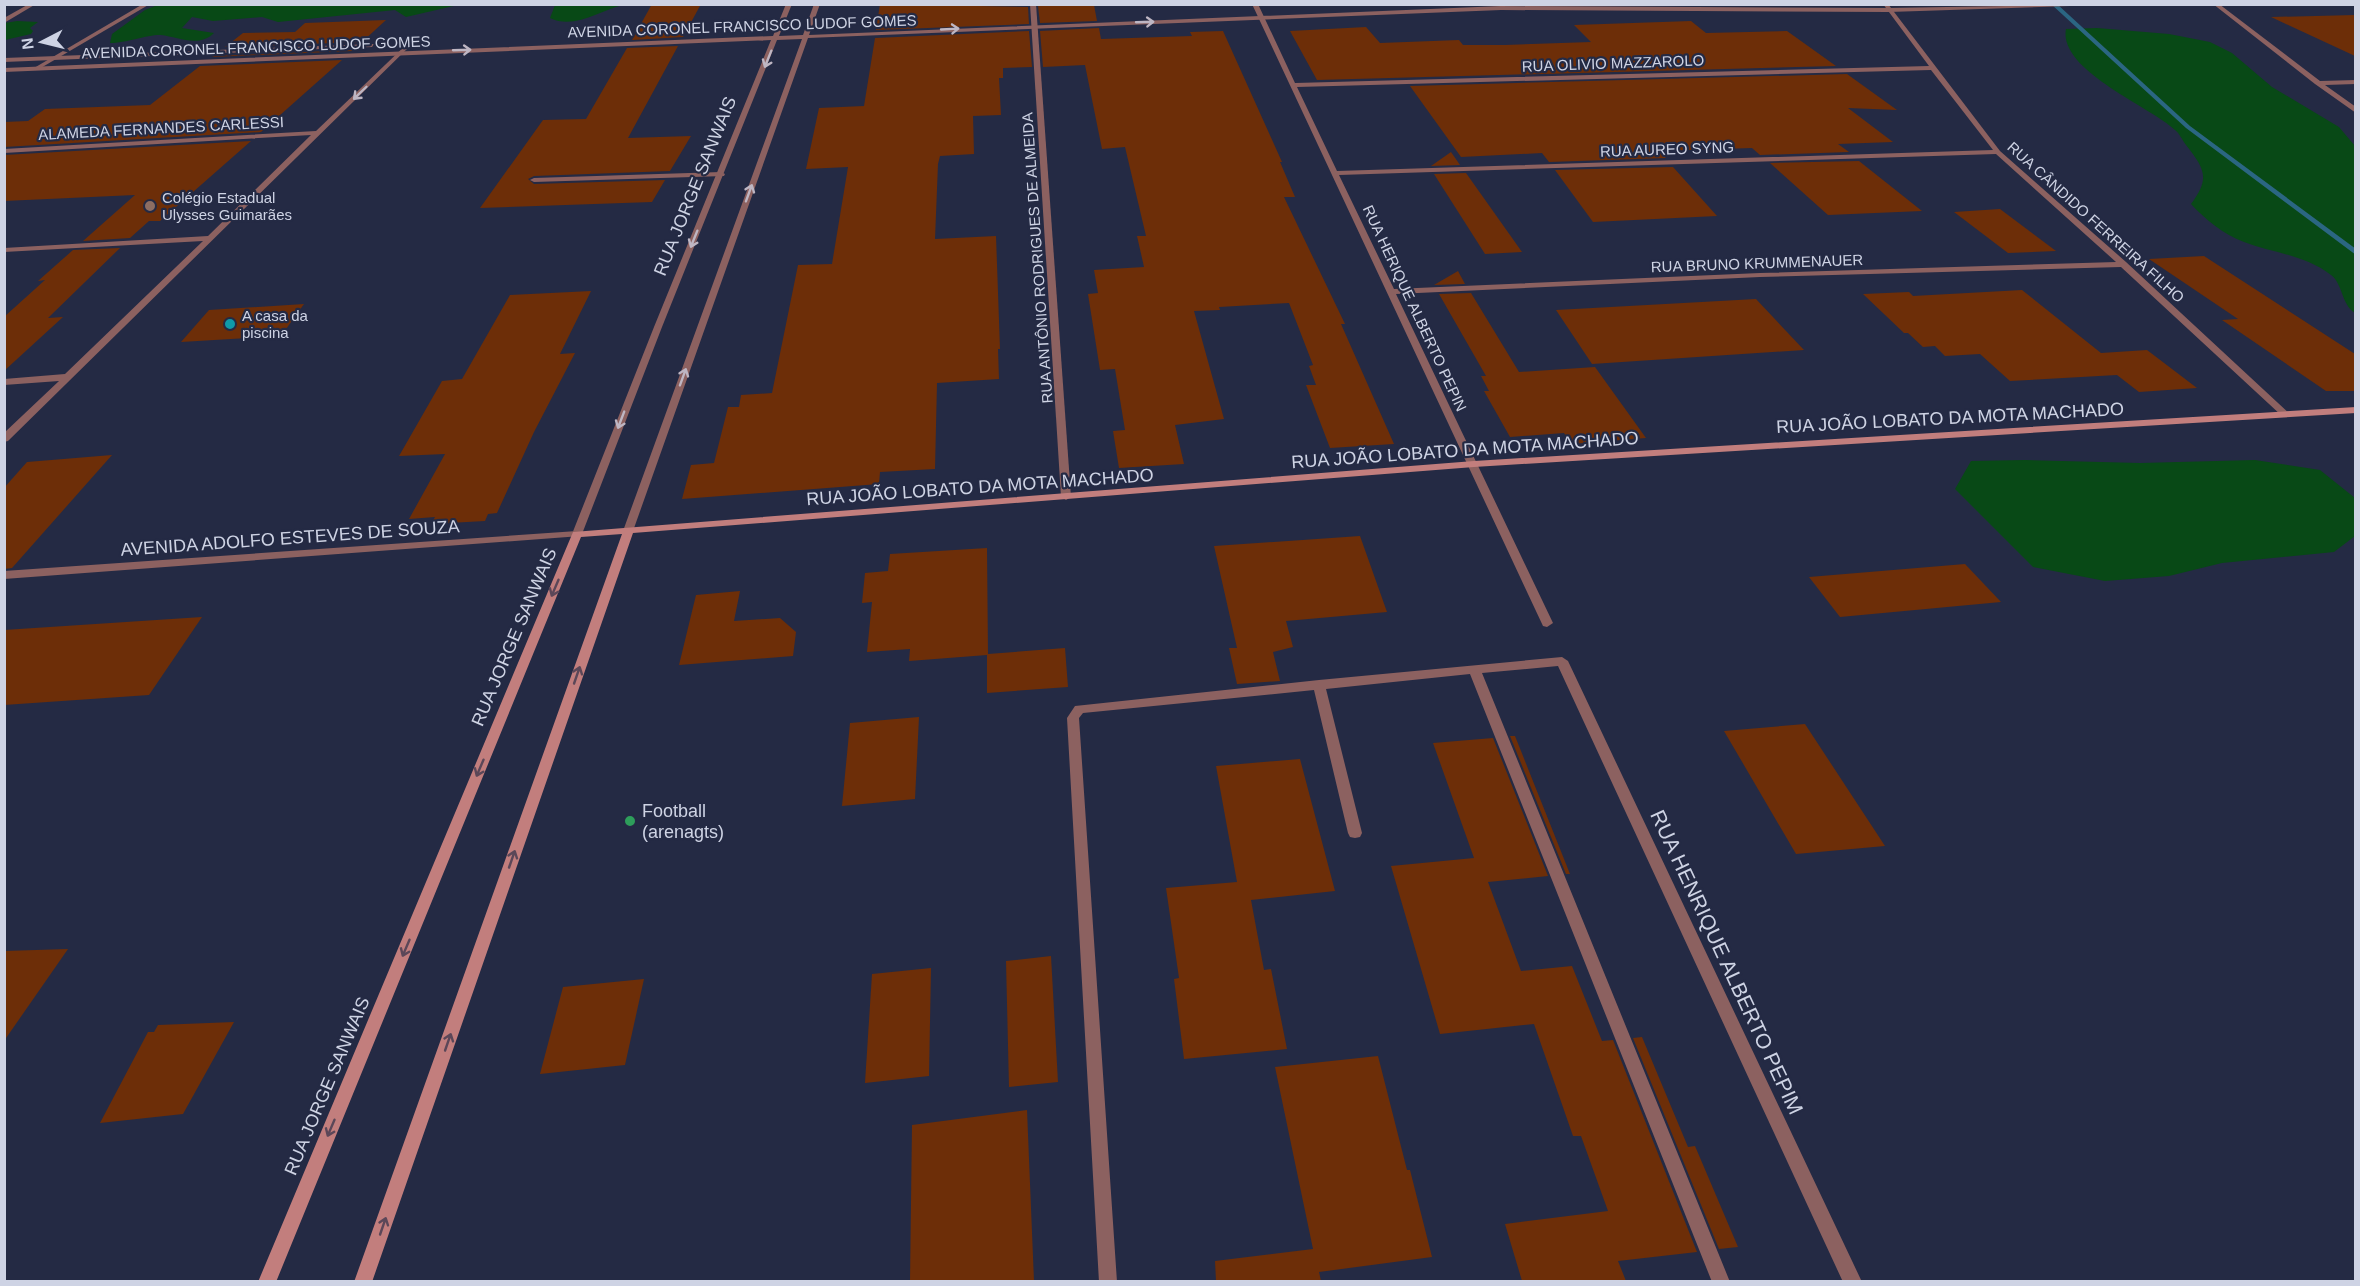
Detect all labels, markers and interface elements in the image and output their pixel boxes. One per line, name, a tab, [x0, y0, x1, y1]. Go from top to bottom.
street label: AVENIDA CORONEL FRANCISCO LUDOF GOMES	[567, 11, 917, 41]
north arrow	[12, 12, 72, 72]
one-way arrow	[1134, 16, 1154, 27]
one-way arrow	[940, 24, 960, 35]
street label: AVENIDA CORONEL FRANCISCO LUDOF GOMES	[81, 32, 431, 62]
text: N	[18, 37, 37, 51]
one-way arrow	[451, 44, 471, 56]
one-way arrow	[762, 49, 773, 68]
street label: RUA OLIVIO MAZZAROLO	[1521, 51, 1705, 75]
one-way arrow	[353, 85, 368, 100]
street label: RUA JORGE SANWAIS	[650, 94, 740, 278]
street label: RUA ANTÔNIO RODRIGUES DE ALMEIDA	[1018, 112, 1056, 404]
street label: ALAMEDA FERNANDES CARLESSI	[38, 113, 284, 143]
street label: RUA AUREO SYNG	[1600, 138, 1734, 160]
street label: RUA CÂNDIDO FERREIRA FILHO	[2004, 138, 2188, 306]
one-way arrow	[744, 184, 755, 203]
place label: Colégio Estadual Ulysses Guimarães	[162, 189, 292, 223]
marker: Colégio Estadual Ulysses Guimarães	[143, 199, 157, 213]
street label: RUA HERIQUE ALBERTO PEPIN	[1360, 202, 1470, 414]
one-way arrow	[688, 230, 699, 248]
street label: RUA BRUNO KRUMMENAUER	[1651, 251, 1864, 275]
place label: A casa da piscina	[242, 307, 309, 341]
marker: A casa da piscina	[223, 317, 237, 331]
one-way arrow	[679, 368, 690, 386]
street label: RUA JOÃO LOBATO DA MOTA MACHADO	[1776, 398, 2124, 437]
one-way arrow	[615, 411, 626, 429]
street label: RUA JOÃO LOBATO DA MOTA MACHADO	[1291, 427, 1639, 472]
street label: RUA JOÃO LOBATO DA MOTA MACHADO	[806, 464, 1154, 509]
street label: AVENIDA ADOLFO ESTEVES DE SOUZA	[120, 516, 460, 560]
street label: RUA JORGE SANWAIS	[467, 545, 561, 729]
one-way arrow	[549, 578, 560, 596]
one-way arrow	[573, 666, 584, 685]
one-way arrow	[474, 758, 485, 776]
place label: Football (arenagts)	[642, 801, 724, 842]
street label: RUA HENRIQUE ALBERTO PEPIM	[1646, 806, 1808, 1118]
marker: Football (arenagts)	[623, 814, 637, 828]
one-way arrow	[508, 850, 519, 869]
one-way arrow	[400, 938, 411, 957]
street label: RUA JORGE SANWAIS	[280, 994, 374, 1178]
one-way arrow	[443, 1034, 454, 1052]
one-way arrow	[325, 1118, 336, 1137]
one-way arrow	[378, 1217, 389, 1236]

